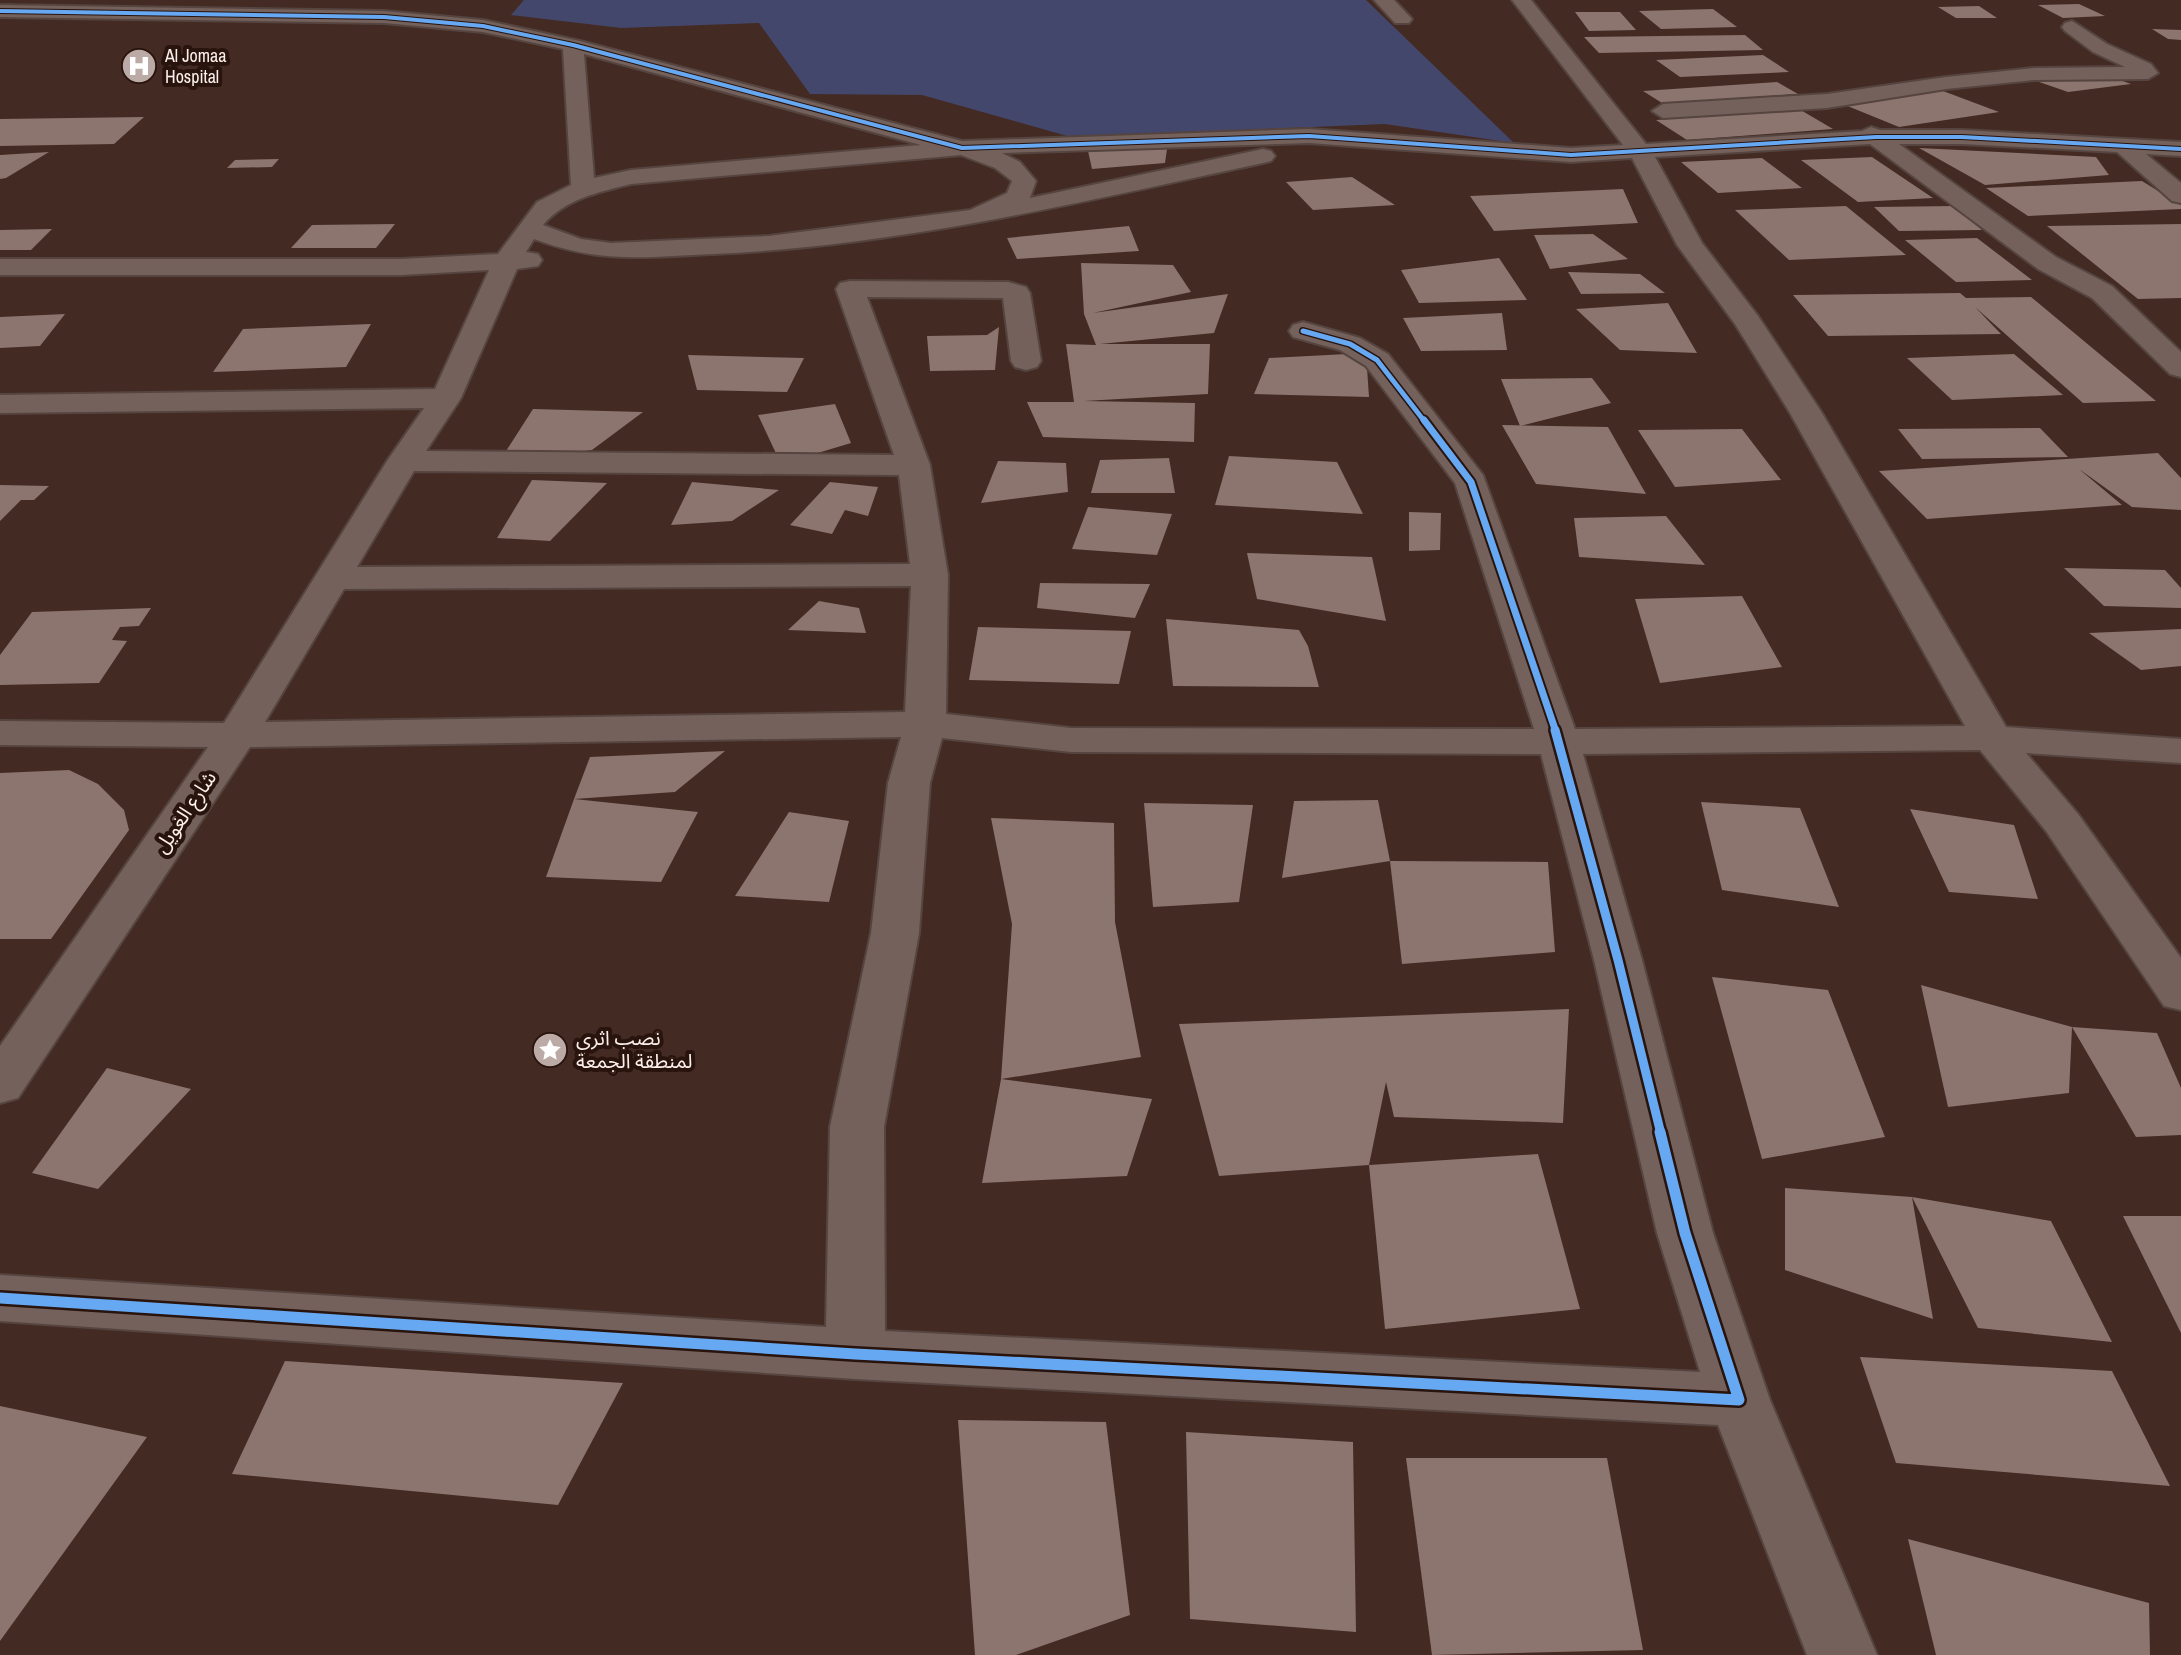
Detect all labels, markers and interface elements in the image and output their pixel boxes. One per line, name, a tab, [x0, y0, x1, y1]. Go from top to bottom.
place label: Al Jomaa Hospital	[164, 43, 227, 89]
hospital icon: Al Jomaa Hospital	[120, 47, 158, 85]
street label: شارع الغويل	[147, 765, 224, 859]
place label: نصب اثري لمنطقة الجمعة	[576, 1024, 692, 1074]
place icon: نصب اثري لمنطقة الجمعة	[531, 1031, 569, 1069]

